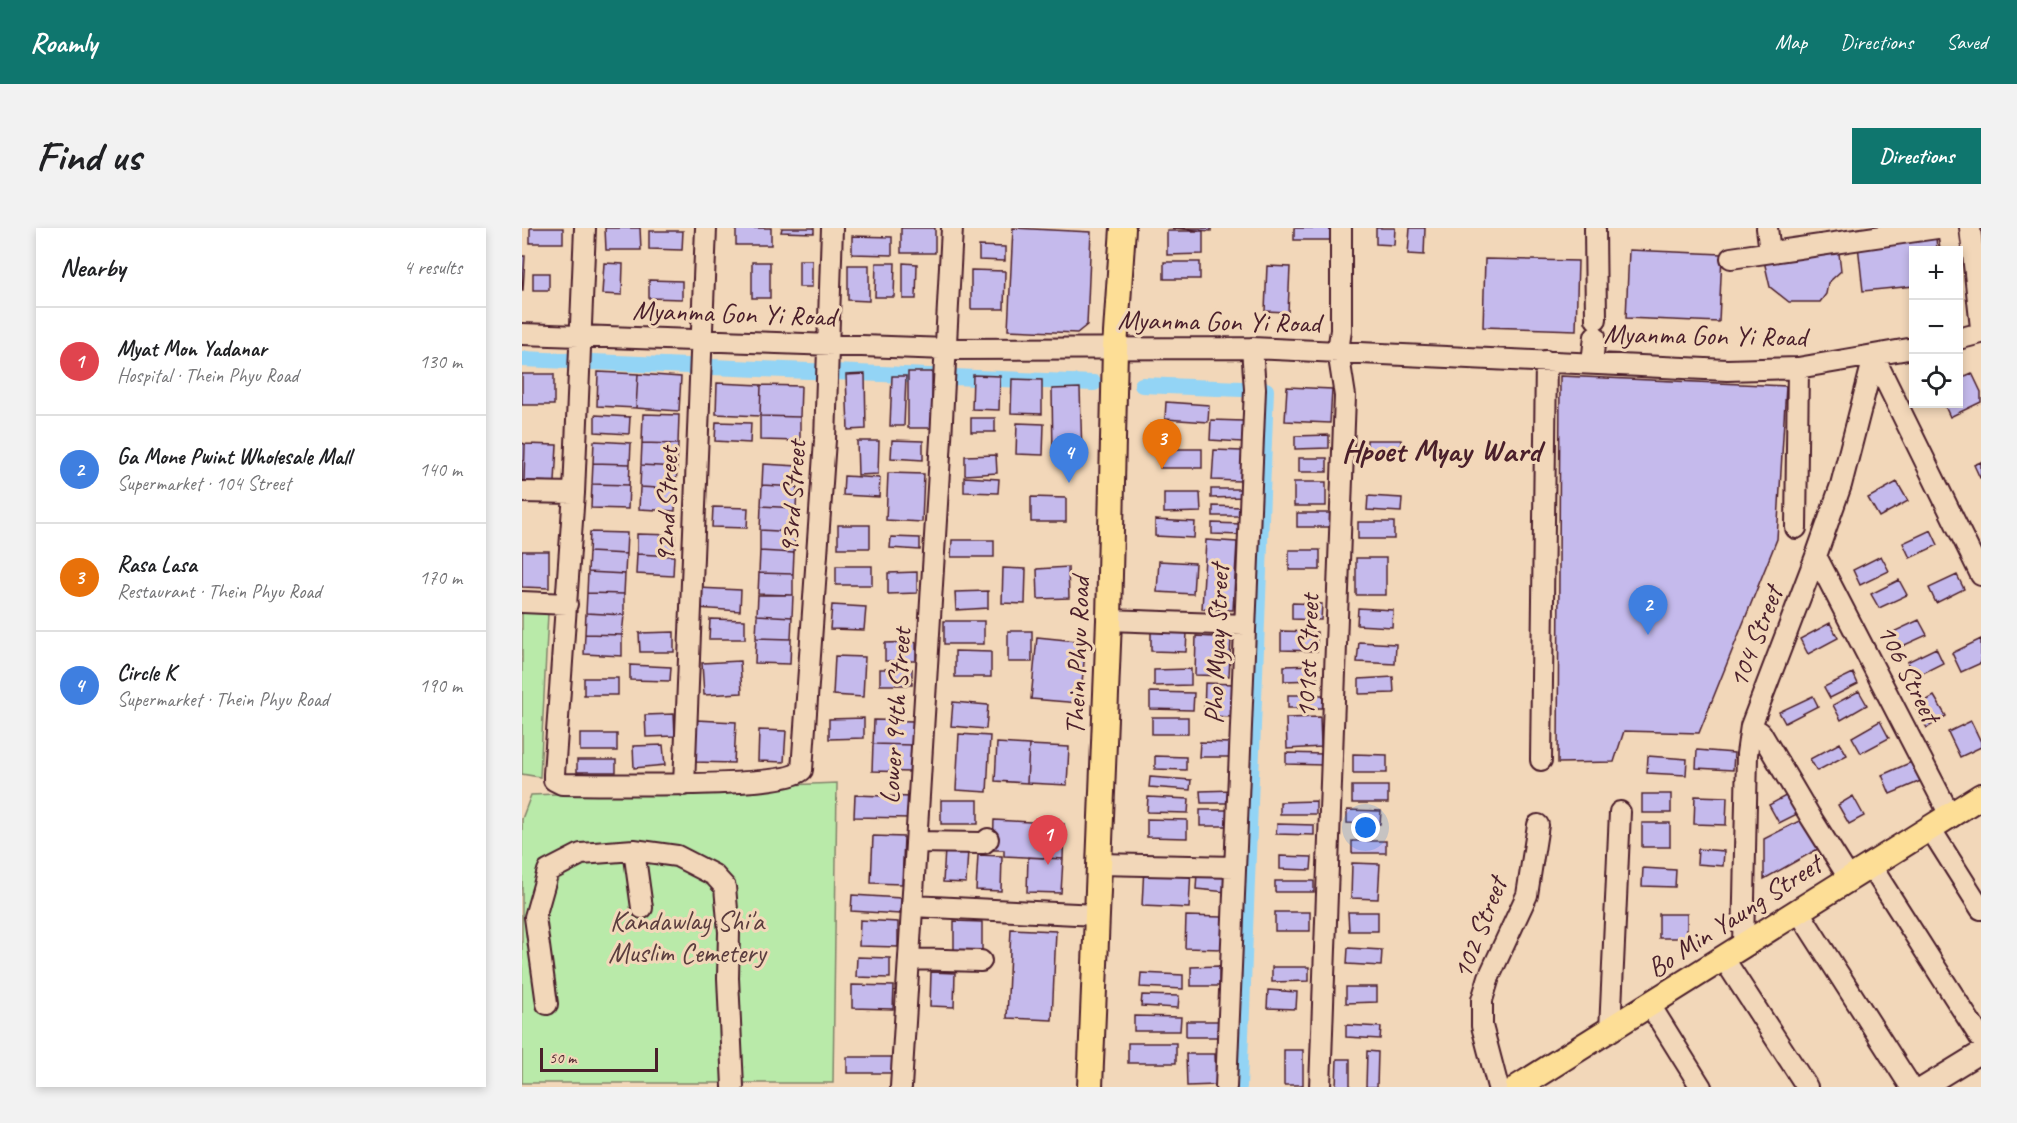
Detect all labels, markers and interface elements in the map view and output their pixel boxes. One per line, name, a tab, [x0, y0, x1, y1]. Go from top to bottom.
text: Roamly	[30, 25, 97, 60]
text: Map	[1775, 29, 1807, 55]
text: Directions	[1840, 29, 1913, 55]
text: Saved	[1946, 29, 1987, 55]
button: Directions	[1852, 128, 1981, 184]
text: Find us	[36, 130, 141, 183]
map controls	[1909, 246, 1963, 408]
button: +	[1909, 246, 1963, 300]
text: Nearby	[60, 251, 125, 284]
text: 4 results	[403, 255, 462, 280]
street label: Myanma Gon Yi Road	[632, 292, 840, 334]
button: −	[1909, 300, 1963, 354]
street label: Myanma Gon Yi Road	[1117, 302, 1325, 340]
street label: Myanma Gon Yi Road	[1603, 316, 1811, 354]
text: Myat Mon Yadanar	[117, 335, 267, 363]
text: 1	[75, 349, 84, 374]
text: 130 m	[419, 349, 462, 374]
button: locate	[1909, 354, 1963, 408]
text: Hospital · Thein Phyu Road	[117, 363, 298, 388]
pin: 3	[1142, 420, 1182, 469]
district label: Hpoet Myay Ward	[1341, 430, 1546, 471]
pin: 4	[1050, 434, 1088, 483]
street label: 93rd Street	[771, 436, 814, 555]
text: Ga Mone Pwint Wholesale Mall	[117, 443, 351, 471]
street label: 92nd Street	[646, 444, 686, 564]
text: 2	[75, 457, 84, 482]
text: 140 m	[419, 457, 462, 482]
text: Supermarket · 104 Street	[117, 471, 291, 496]
text: Rasa Lasa	[117, 551, 197, 579]
street label: Pho Myay Street	[1196, 560, 1236, 725]
text: 3	[75, 565, 84, 590]
text: 170 m	[419, 565, 462, 590]
street label: Thein Phyu Road	[1057, 572, 1097, 736]
street label: 104 Street	[1720, 578, 1792, 693]
text: Restaurant · Thein Phyu Road	[117, 579, 321, 604]
pin: 2	[1628, 586, 1668, 635]
street label: 101st Street	[1287, 591, 1327, 718]
street label: 106 Street	[1869, 618, 1950, 731]
street label: Lower 94th Street	[871, 624, 919, 805]
text: Circle K	[117, 659, 175, 687]
text: 4	[75, 673, 84, 698]
text: 190 m	[419, 673, 462, 698]
text: Supermarket · Thein Phyu Road	[117, 687, 329, 712]
your location	[1351, 813, 1380, 842]
pin: 1	[1028, 816, 1068, 865]
street label: Bo Min Yaung Street	[1640, 845, 1831, 985]
street label: 102 Street	[1444, 869, 1516, 984]
park label: Kandawlay Shi'a Muslim Cemetery	[608, 903, 768, 970]
scale bar	[540, 1045, 658, 1072]
text: 50 m	[549, 1048, 576, 1068]

